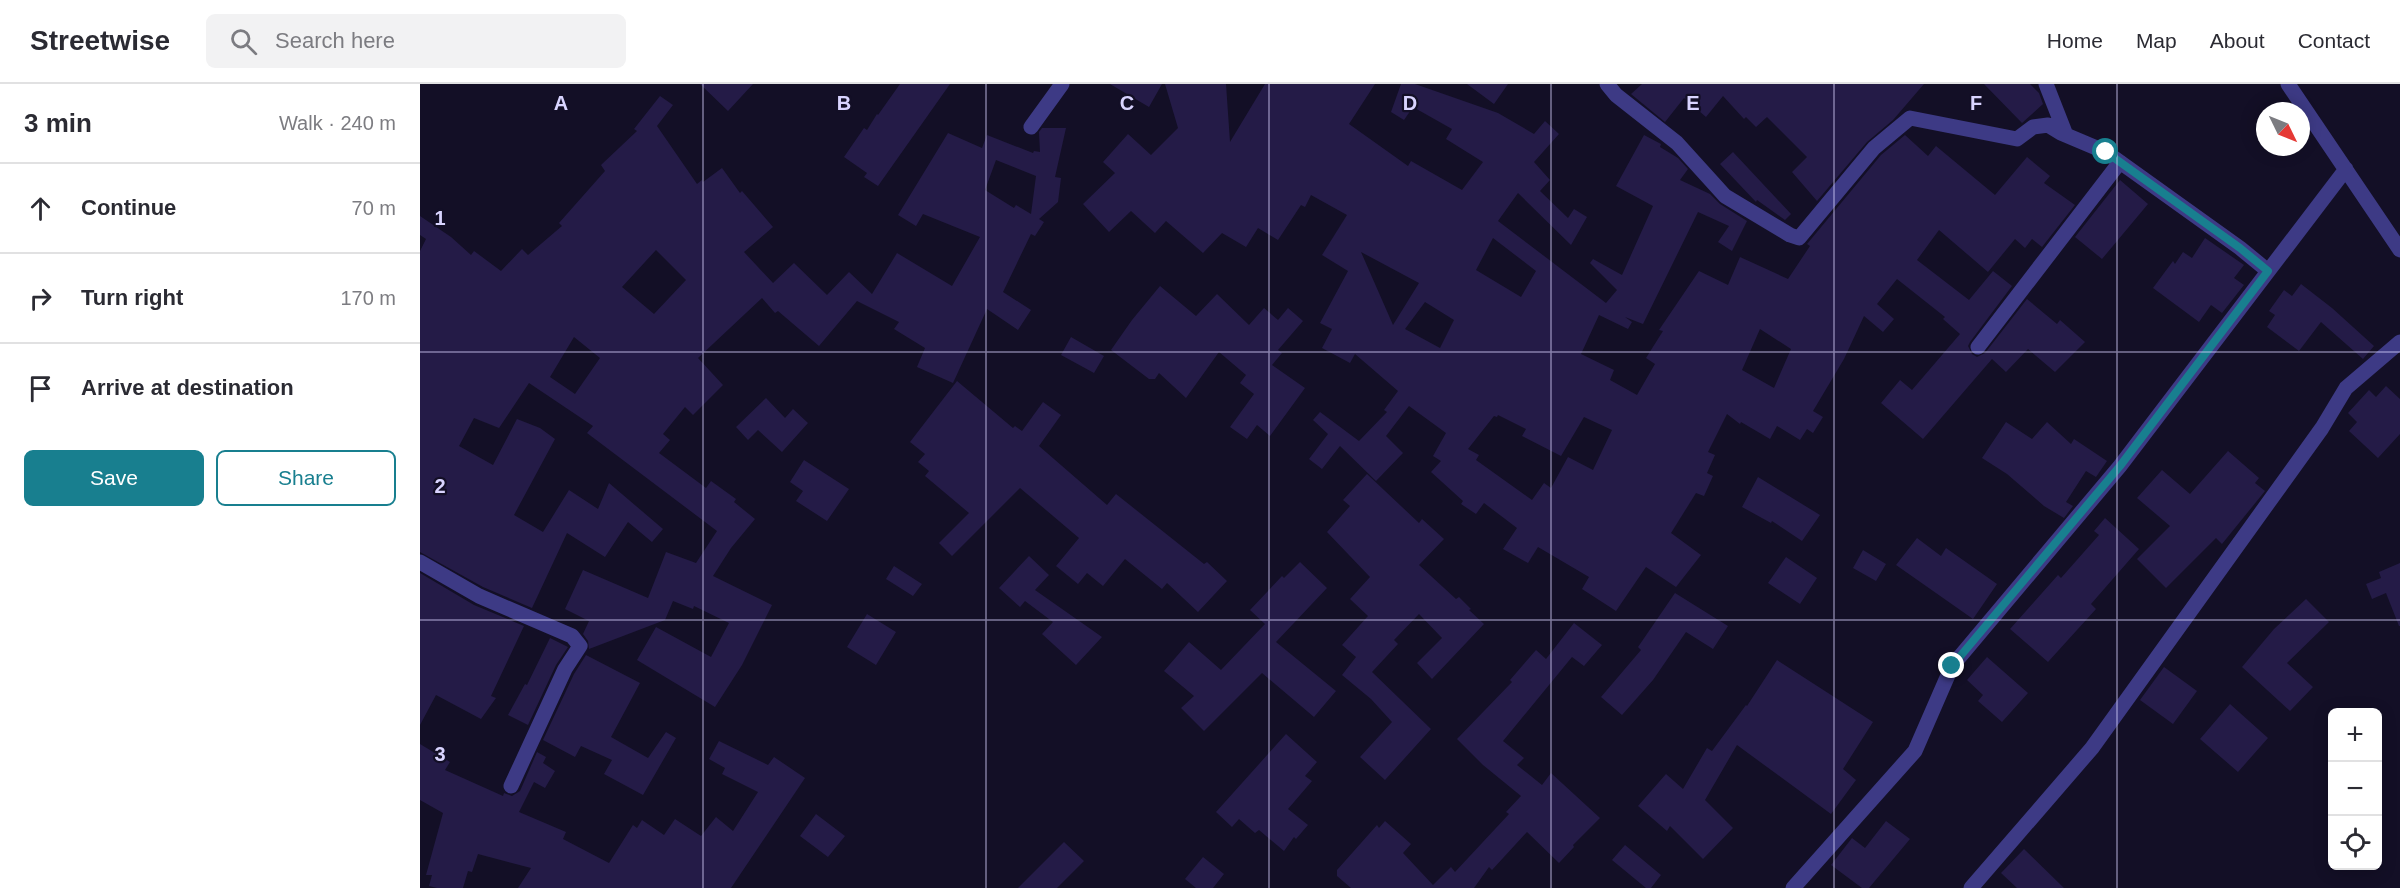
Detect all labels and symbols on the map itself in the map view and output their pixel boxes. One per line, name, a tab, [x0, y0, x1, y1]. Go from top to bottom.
text: A	[554, 92, 568, 114]
text: B	[837, 92, 851, 114]
text: C	[1120, 92, 1134, 114]
text: D	[1403, 92, 1417, 114]
text: E	[1686, 92, 1700, 114]
text: F	[1970, 92, 1982, 114]
north arrow	[2256, 102, 2310, 156]
route start	[2092, 138, 2118, 164]
text: 1	[434, 207, 446, 229]
text: 2	[434, 475, 446, 497]
route end	[1938, 652, 1964, 678]
text: 3	[434, 743, 446, 765]

